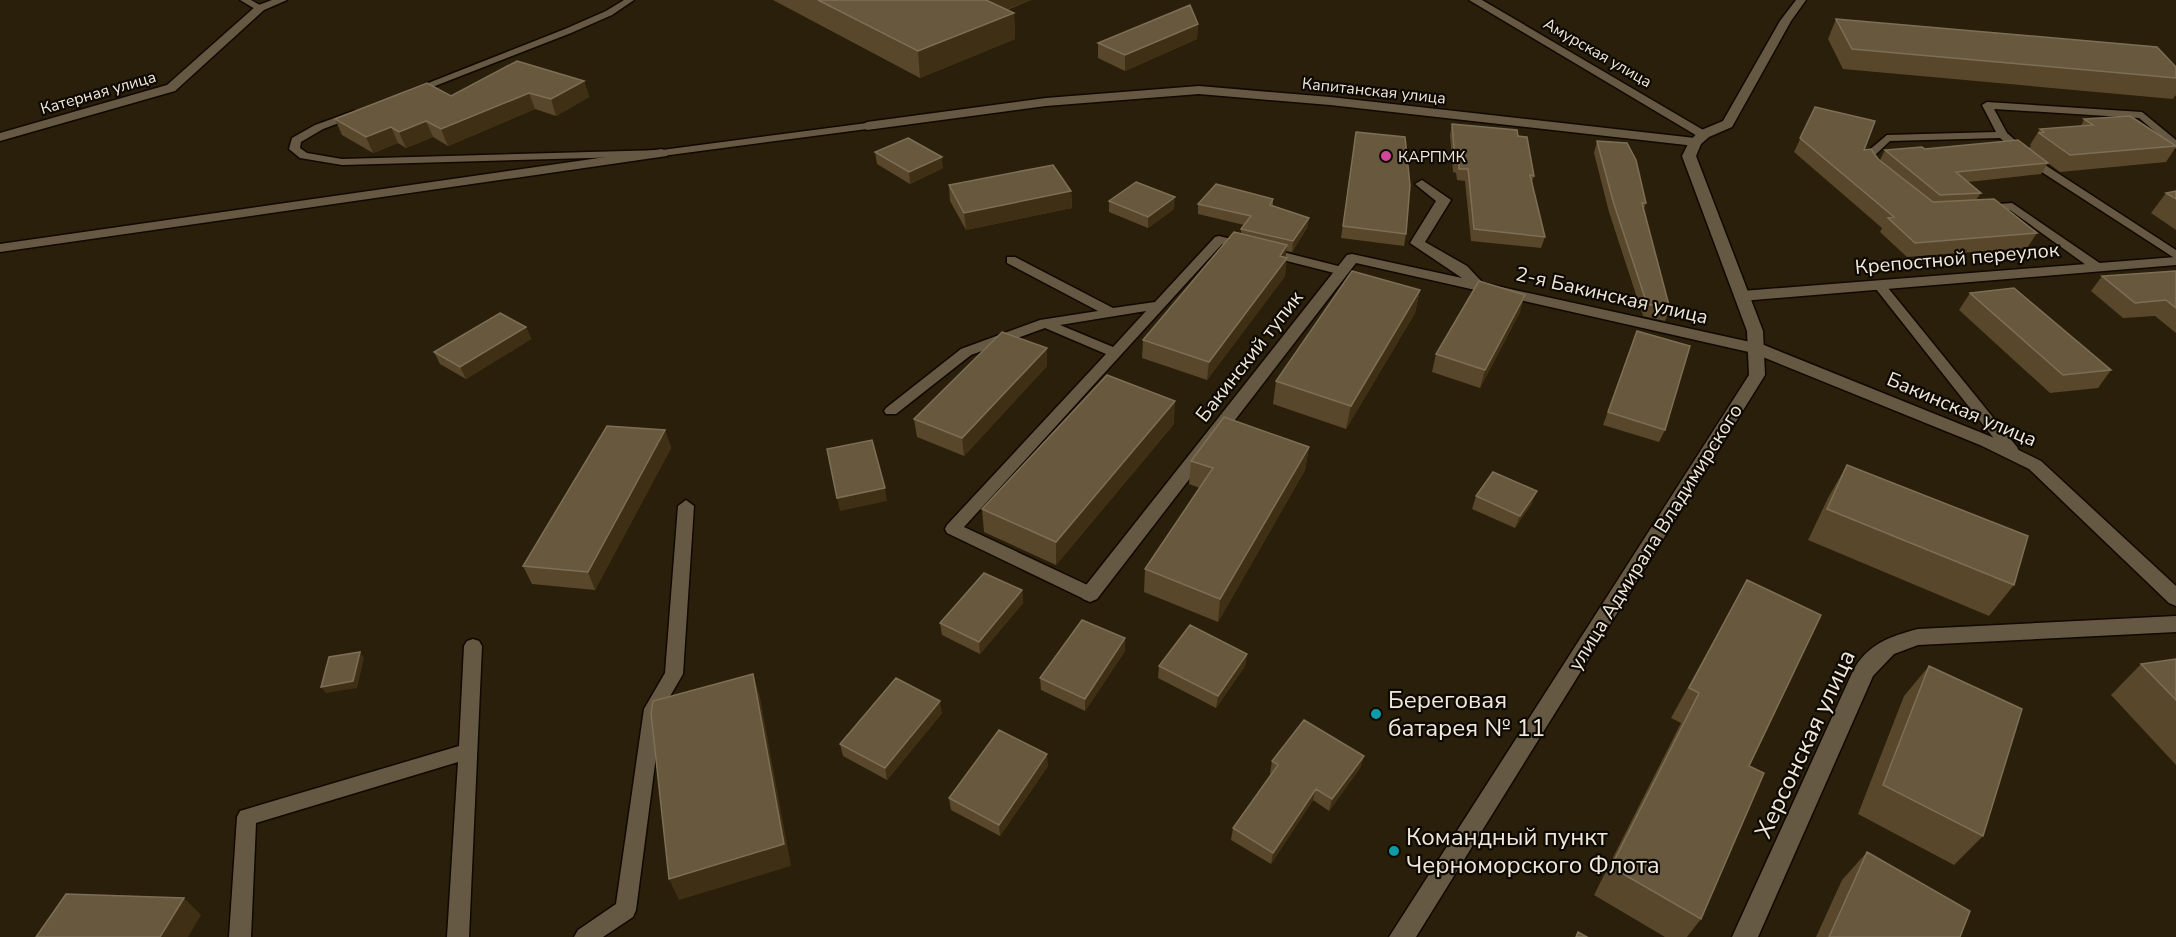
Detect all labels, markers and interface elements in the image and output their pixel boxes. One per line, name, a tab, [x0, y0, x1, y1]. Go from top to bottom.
street label: Амурская улица	[1539, 13, 1656, 93]
street label: Катерная улица	[38, 66, 159, 120]
street label: Капитанская улица	[1301, 72, 1447, 109]
place label: КАРПМК	[1398, 146, 1467, 168]
marker: КАРПМК	[1379, 149, 1393, 163]
street label: Крепостной переулок	[1854, 236, 2061, 281]
street label: 2-я Бакинская улица	[1513, 260, 1711, 331]
street label: Бакинский тупик	[1190, 285, 1309, 428]
street label: Бакинская улица	[1883, 366, 2041, 453]
street label: улица Адмирала Владимирского	[1562, 399, 1749, 676]
street label: Херсонская улица	[1747, 644, 1863, 844]
place label: Береговая батарея № 11	[1388, 684, 1545, 744]
marker: Береговая батарея № 11	[1369, 707, 1383, 721]
place label: Командный пункт Черноморского Флота	[1406, 821, 1660, 881]
marker: Командный пункт Черноморского Флота	[1387, 844, 1401, 858]

